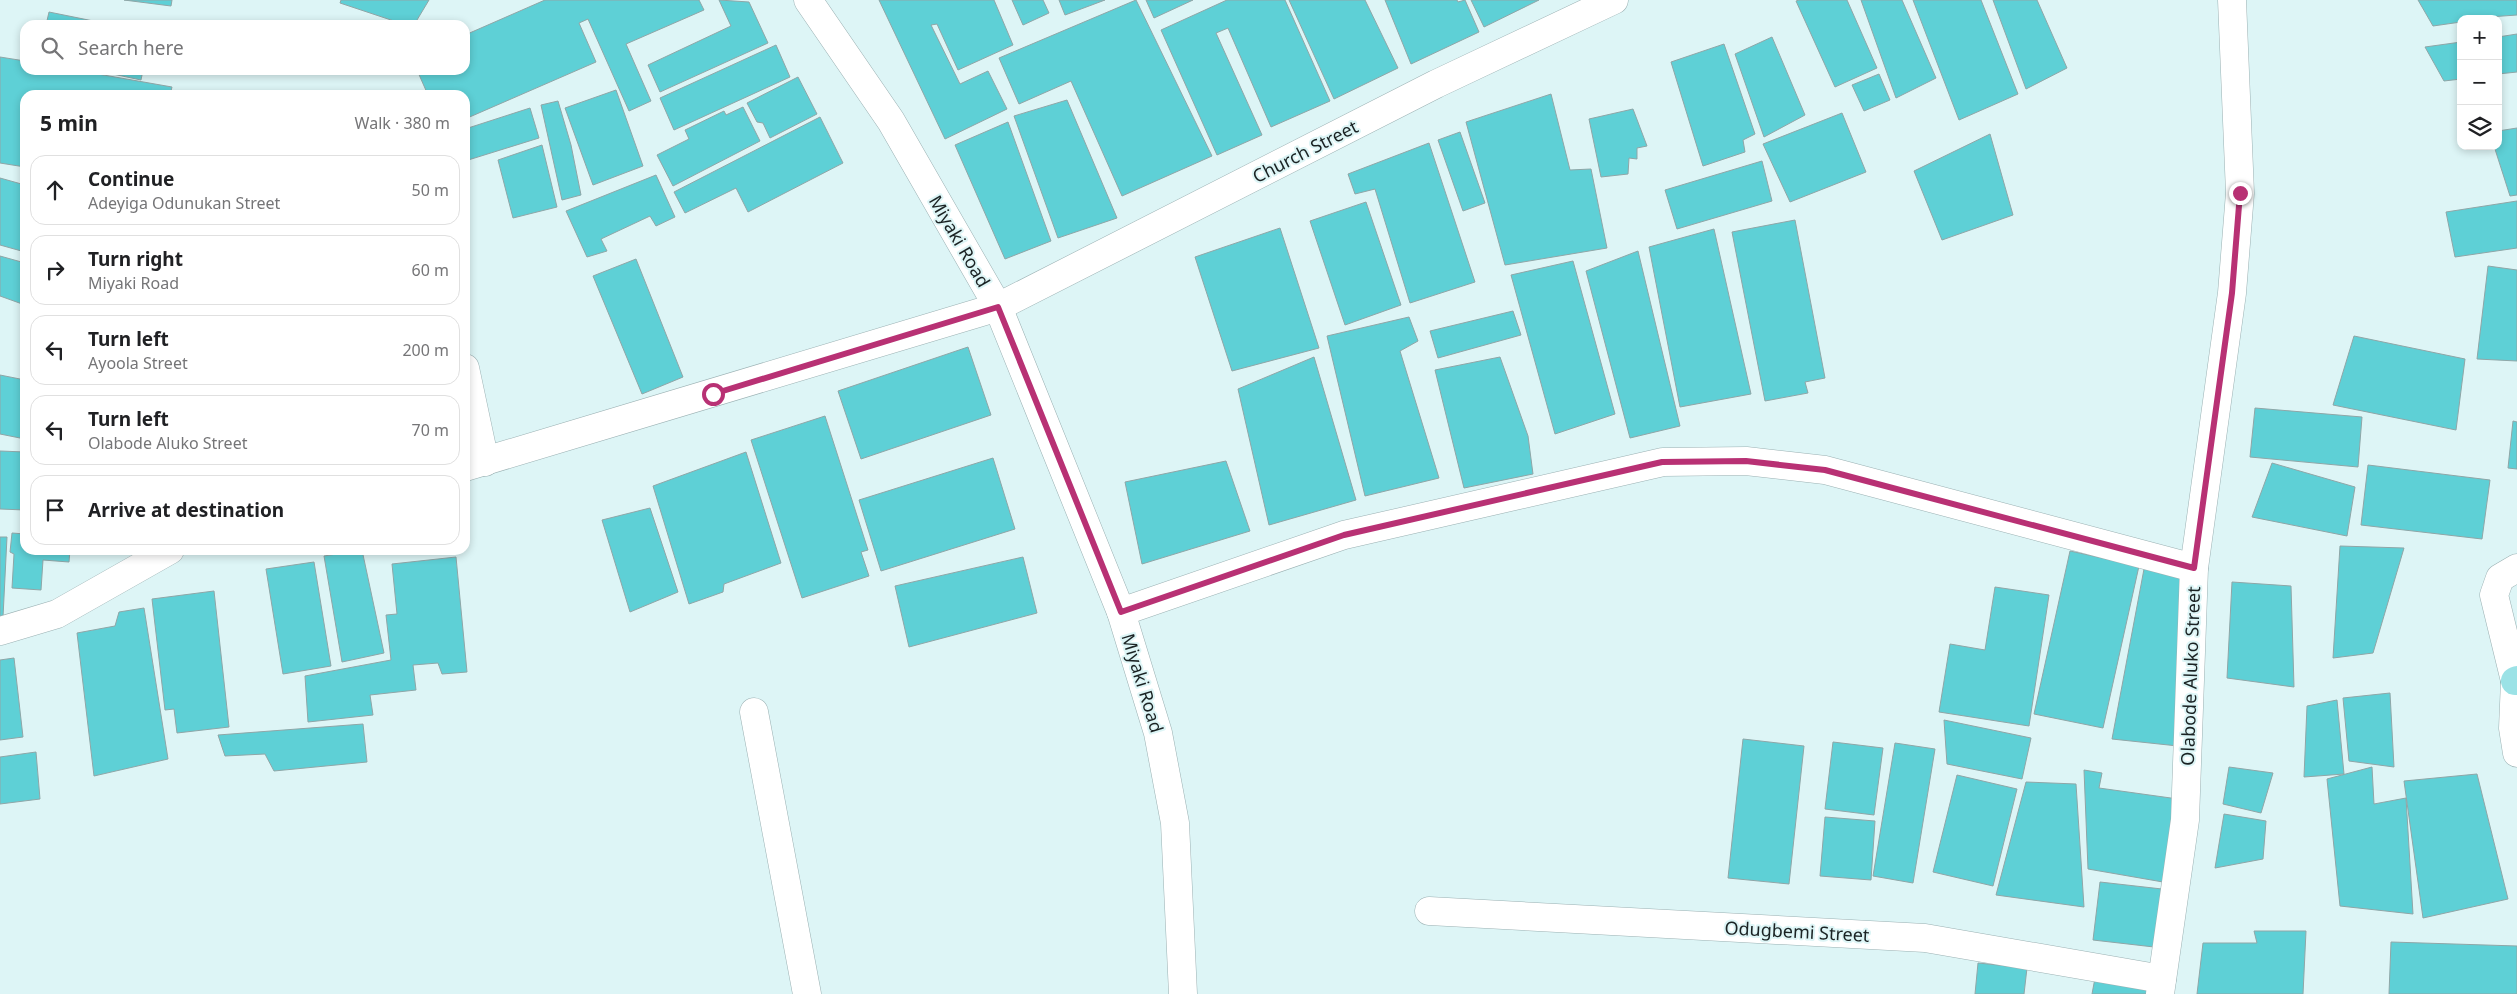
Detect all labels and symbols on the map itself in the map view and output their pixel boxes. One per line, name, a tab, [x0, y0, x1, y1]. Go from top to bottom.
street label: Church Street	[1248, 114, 1362, 188]
route end	[2229, 182, 2252, 205]
street label: Miyaki Road	[924, 191, 996, 291]
route start	[702, 383, 725, 406]
street label: Olabode Aluko Street	[2175, 585, 2205, 766]
street label: Miyaki Road	[1117, 631, 1169, 735]
street label: Odugbemi Street	[1724, 915, 1871, 947]

